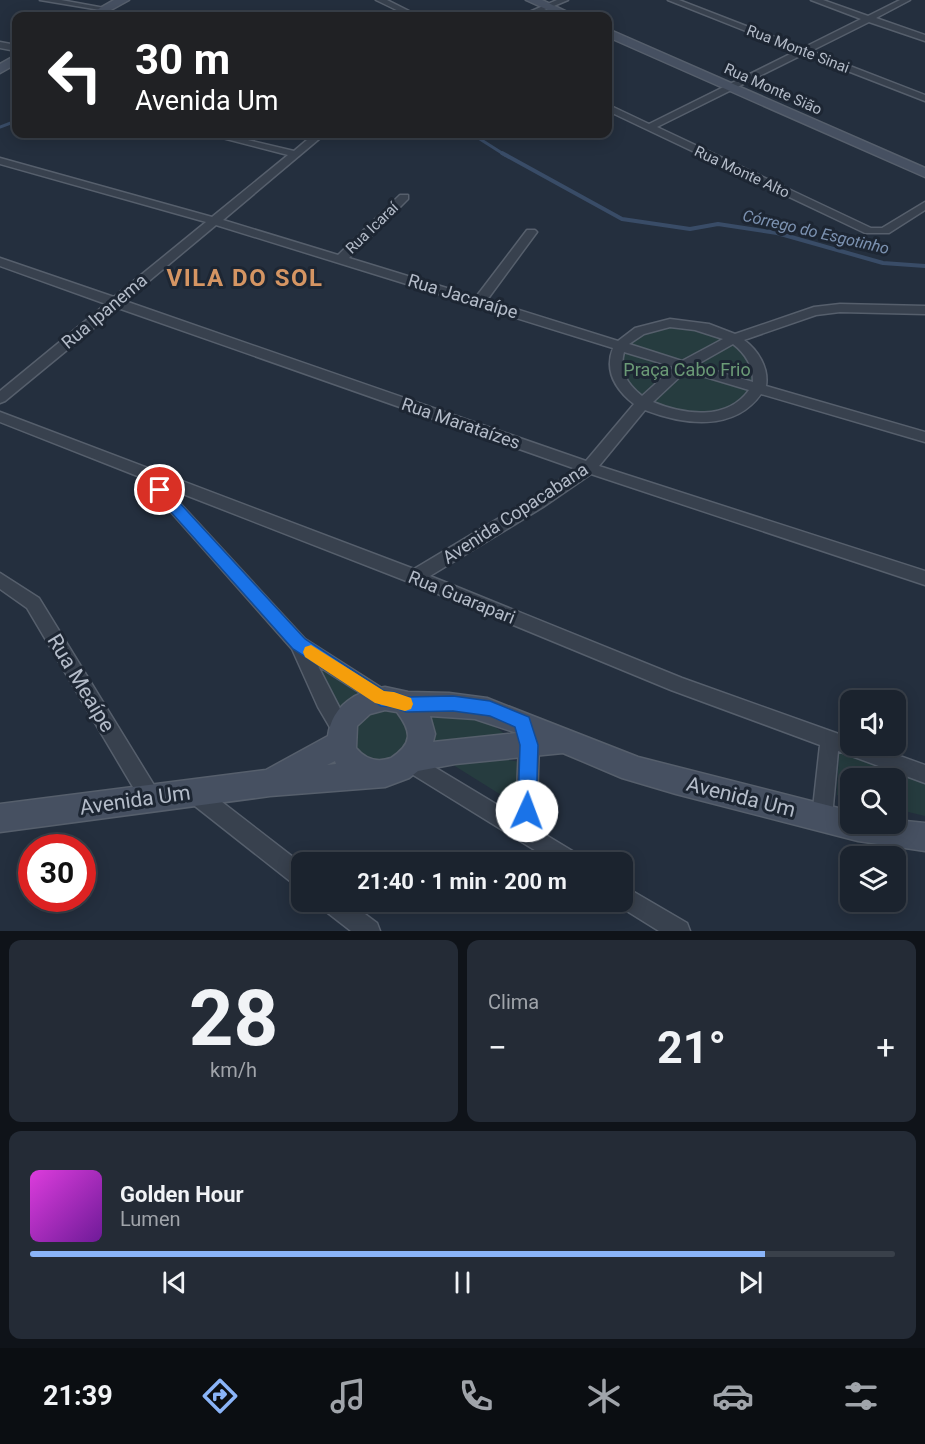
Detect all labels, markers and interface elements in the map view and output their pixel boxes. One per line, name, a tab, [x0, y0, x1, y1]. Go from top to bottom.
street label: Rua Monte Sinai	[744, 21, 852, 77]
text: 30 m	[135, 35, 230, 84]
icon: left	[36, 36, 114, 114]
street label: Rua Monte Sião	[721, 59, 825, 119]
text: Avenida Um	[135, 85, 278, 117]
street label: Rua Monte Alto	[692, 142, 792, 202]
street label: Rua Icaraí	[342, 198, 403, 257]
water label: Córrego do Esgotinho	[741, 206, 891, 258]
district label: VILA DO SOL	[167, 264, 323, 292]
street label: Rua Ipanema	[57, 269, 151, 353]
street label: Rua Jacaraípe	[405, 269, 521, 323]
park label: Praça Cabo Frio	[623, 359, 751, 380]
street label: Rua Marataízes	[399, 393, 523, 453]
street label: Avenida Copacabana	[438, 458, 592, 568]
pin	[134, 464, 185, 515]
icon: arrive	[143, 473, 176, 506]
street label: Rua Guarapari	[406, 566, 518, 628]
street label: Rua Meaípe	[42, 630, 120, 736]
map controls	[840, 690, 906, 912]
button: sound	[840, 690, 906, 756]
button: search	[840, 768, 906, 834]
street label: Avenida Um	[684, 772, 798, 822]
position arrow	[495, 779, 559, 843]
street label: Avenida Um	[78, 780, 192, 820]
speed limit sign: 30	[18, 834, 96, 912]
button: layers	[840, 846, 906, 912]
text: 21:40 · 1 min · 200 m	[357, 869, 567, 894]
text: 28	[189, 973, 278, 1064]
text: Clima	[488, 990, 539, 1014]
text: 21°	[657, 1021, 726, 1074]
text: −	[488, 1028, 507, 1067]
text: +	[876, 1028, 895, 1067]
text: km/h	[210, 1058, 257, 1082]
text: Golden Hour	[120, 1182, 244, 1207]
text: Lumen	[120, 1207, 181, 1231]
icon: previous	[158, 1266, 191, 1299]
icon: pause	[446, 1266, 479, 1299]
icon: next	[734, 1266, 767, 1299]
icon: directions	[199, 1375, 241, 1417]
icon: music	[327, 1375, 369, 1417]
icon: phone	[455, 1375, 497, 1417]
icon: climate	[583, 1375, 625, 1417]
icon: car	[712, 1375, 754, 1417]
icon: filters	[840, 1375, 882, 1417]
text: 21:39	[43, 1380, 113, 1412]

